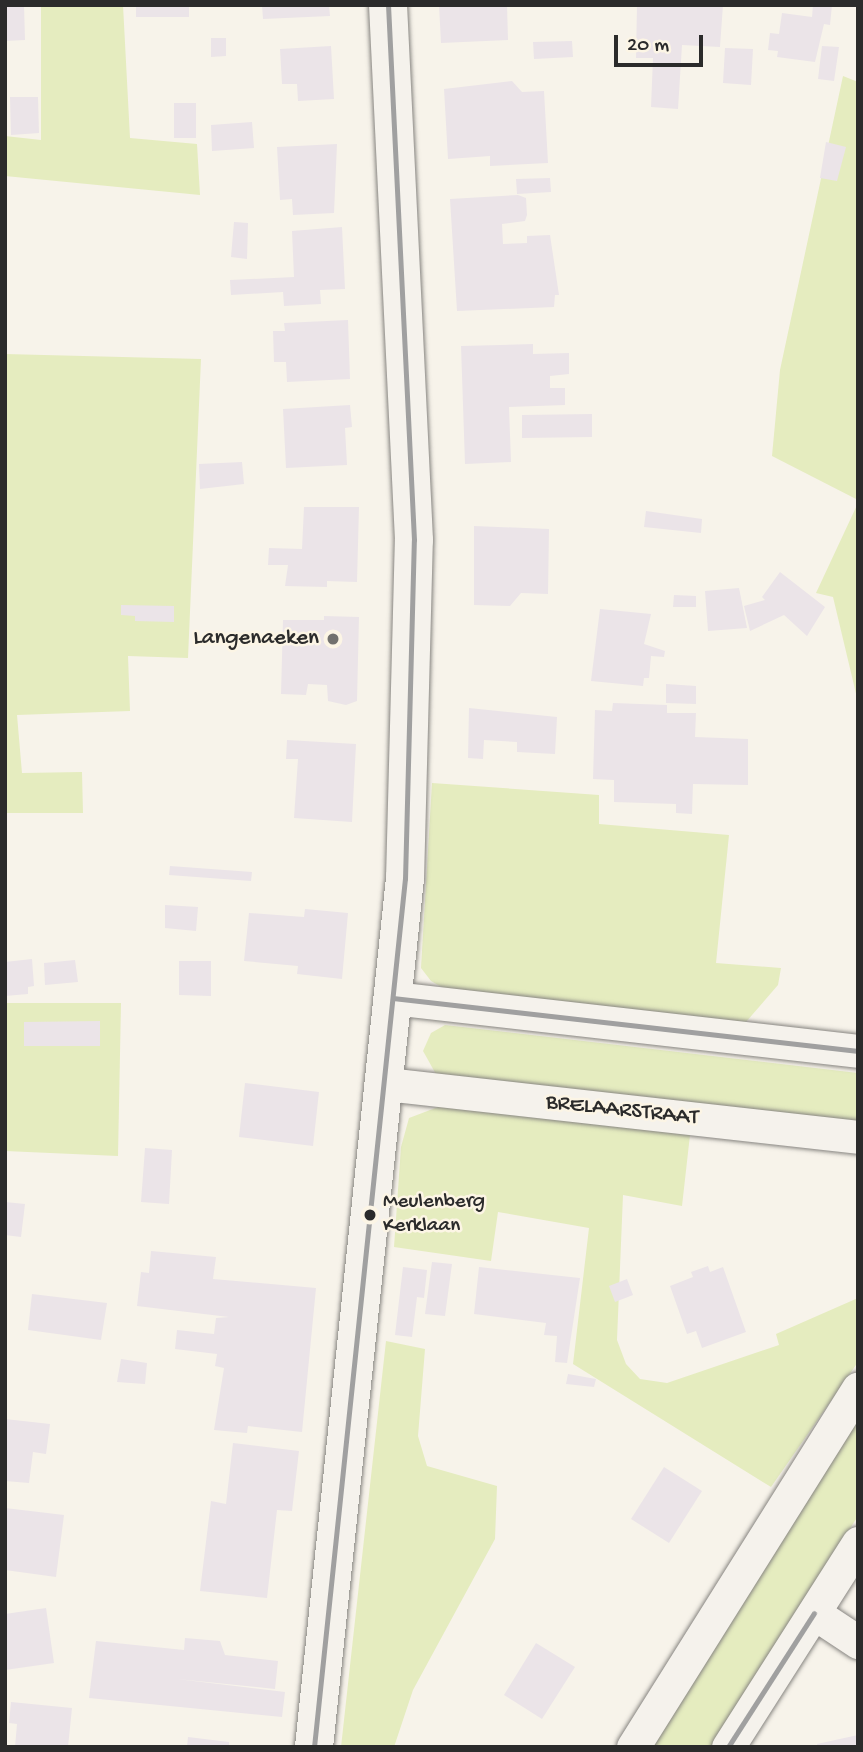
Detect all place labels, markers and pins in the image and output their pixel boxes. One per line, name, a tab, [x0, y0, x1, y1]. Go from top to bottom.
place label: Langenaeken	[193, 625, 319, 653]
marker: Langenaeken	[325, 631, 341, 647]
place label: Meulenberg Kerklaan	[383, 1190, 485, 1240]
marker: Meulenberg Kerklaan	[363, 1208, 377, 1222]

